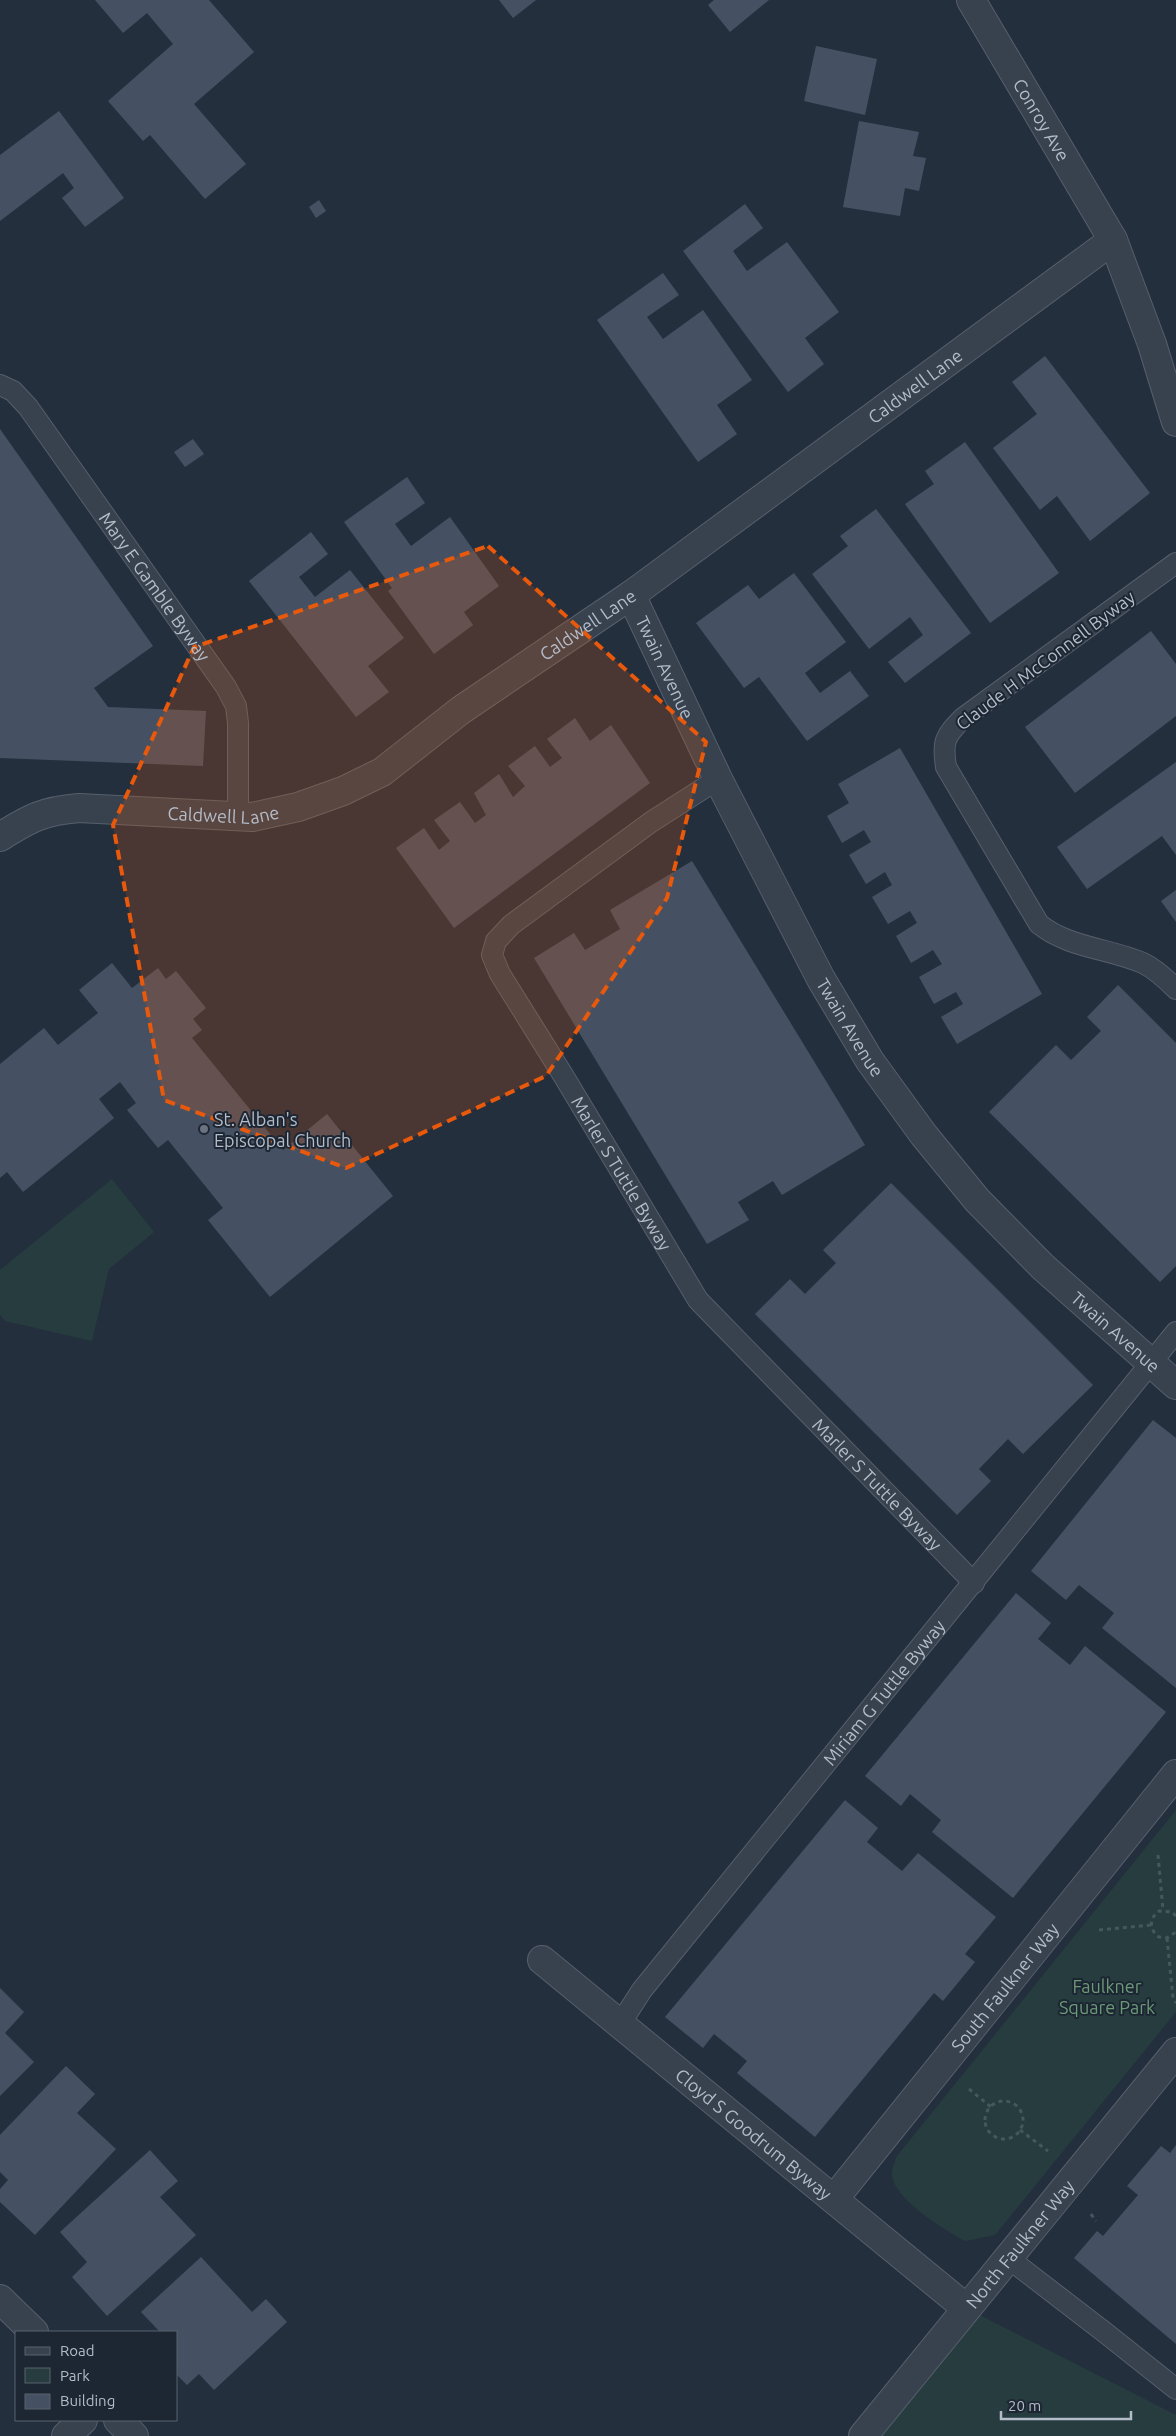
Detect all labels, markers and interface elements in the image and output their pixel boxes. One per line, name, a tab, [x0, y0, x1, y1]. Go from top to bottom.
street label: Conroy Ave	[1010, 75, 1074, 164]
street label: Caldwell Lane	[864, 345, 966, 427]
street label: Mary E Gamble Byway	[95, 508, 214, 665]
street label: Caldwell Lane	[536, 585, 639, 664]
street label: Claude H McConnell Byway	[952, 586, 1138, 734]
street label: Twain Avenue	[632, 613, 698, 722]
street label: Caldwell Lane	[167, 801, 281, 827]
street label: Twain Avenue	[813, 975, 888, 1080]
street label: Marler S Tuttle Byway	[568, 1093, 676, 1254]
place label: St. Alban's Episcopal Church	[214, 1109, 351, 1150]
marker: St. Alban's Episcopal Church	[198, 1123, 210, 1135]
street label: Twain Avenue	[1068, 1287, 1164, 1376]
street label: Marler S Tuttle Byway	[809, 1414, 946, 1554]
street label: Miriam G Tuttle Byway	[819, 1615, 949, 1769]
street label: South Faulkner Way	[947, 1919, 1062, 2055]
park label: Faulkner Square Park	[1059, 1976, 1155, 2017]
street label: Cloyd S Goodrum Byway	[672, 2064, 836, 2204]
street label: North Faulkner Way	[962, 2175, 1078, 2312]
legend	[15, 2331, 178, 2421]
text: Road	[60, 2342, 95, 2359]
text: Park	[60, 2367, 90, 2384]
scale bar	[1001, 2388, 1131, 2420]
text: Building	[60, 2392, 115, 2409]
text: 20 m	[1008, 2397, 1041, 2414]

